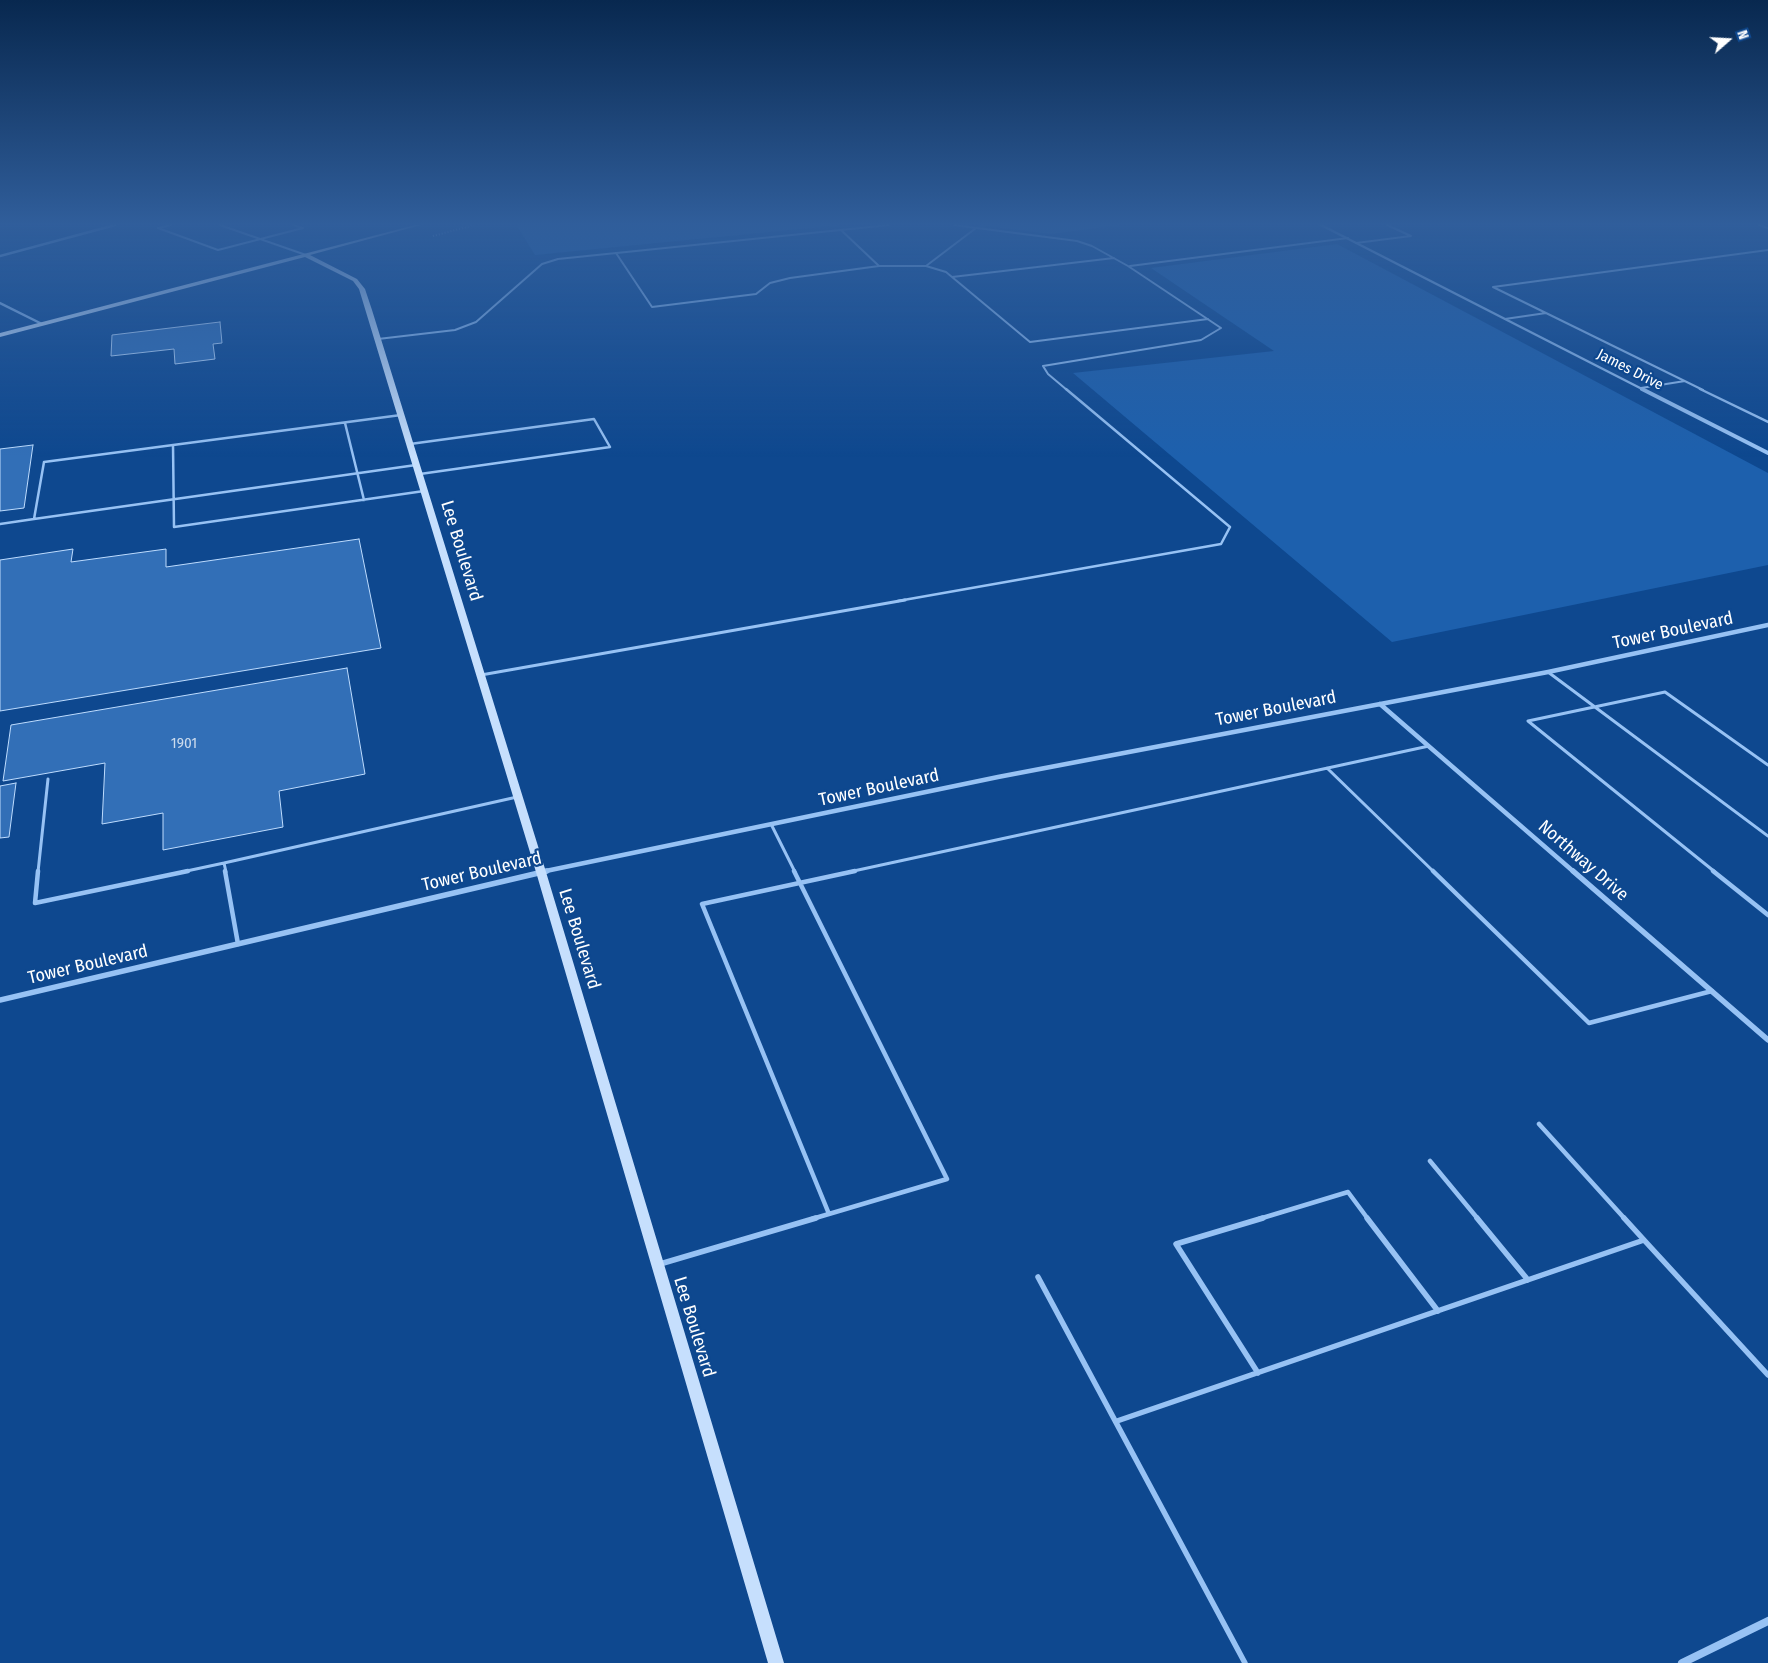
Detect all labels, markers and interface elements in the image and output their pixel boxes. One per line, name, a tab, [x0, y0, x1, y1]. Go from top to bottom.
north arrow	[1703, 15, 1753, 65]
text: N	[1733, 28, 1752, 42]
street label: James Drive	[1594, 346, 1666, 394]
street label: Lee Boulevard	[435, 498, 487, 604]
street label: Tower Boulevard	[1611, 608, 1735, 654]
street label: Tower Boulevard	[1214, 687, 1338, 731]
house number: 1901	[171, 735, 197, 753]
street label: Tower Boulevard	[817, 765, 941, 811]
street label: Northway Drive	[1533, 816, 1633, 906]
street label: Tower Boulevard	[420, 848, 544, 896]
street label: Lee Boulevard	[553, 886, 605, 992]
street label: Tower Boulevard	[26, 941, 150, 989]
street label: Lee Boulevard	[668, 1274, 720, 1380]

